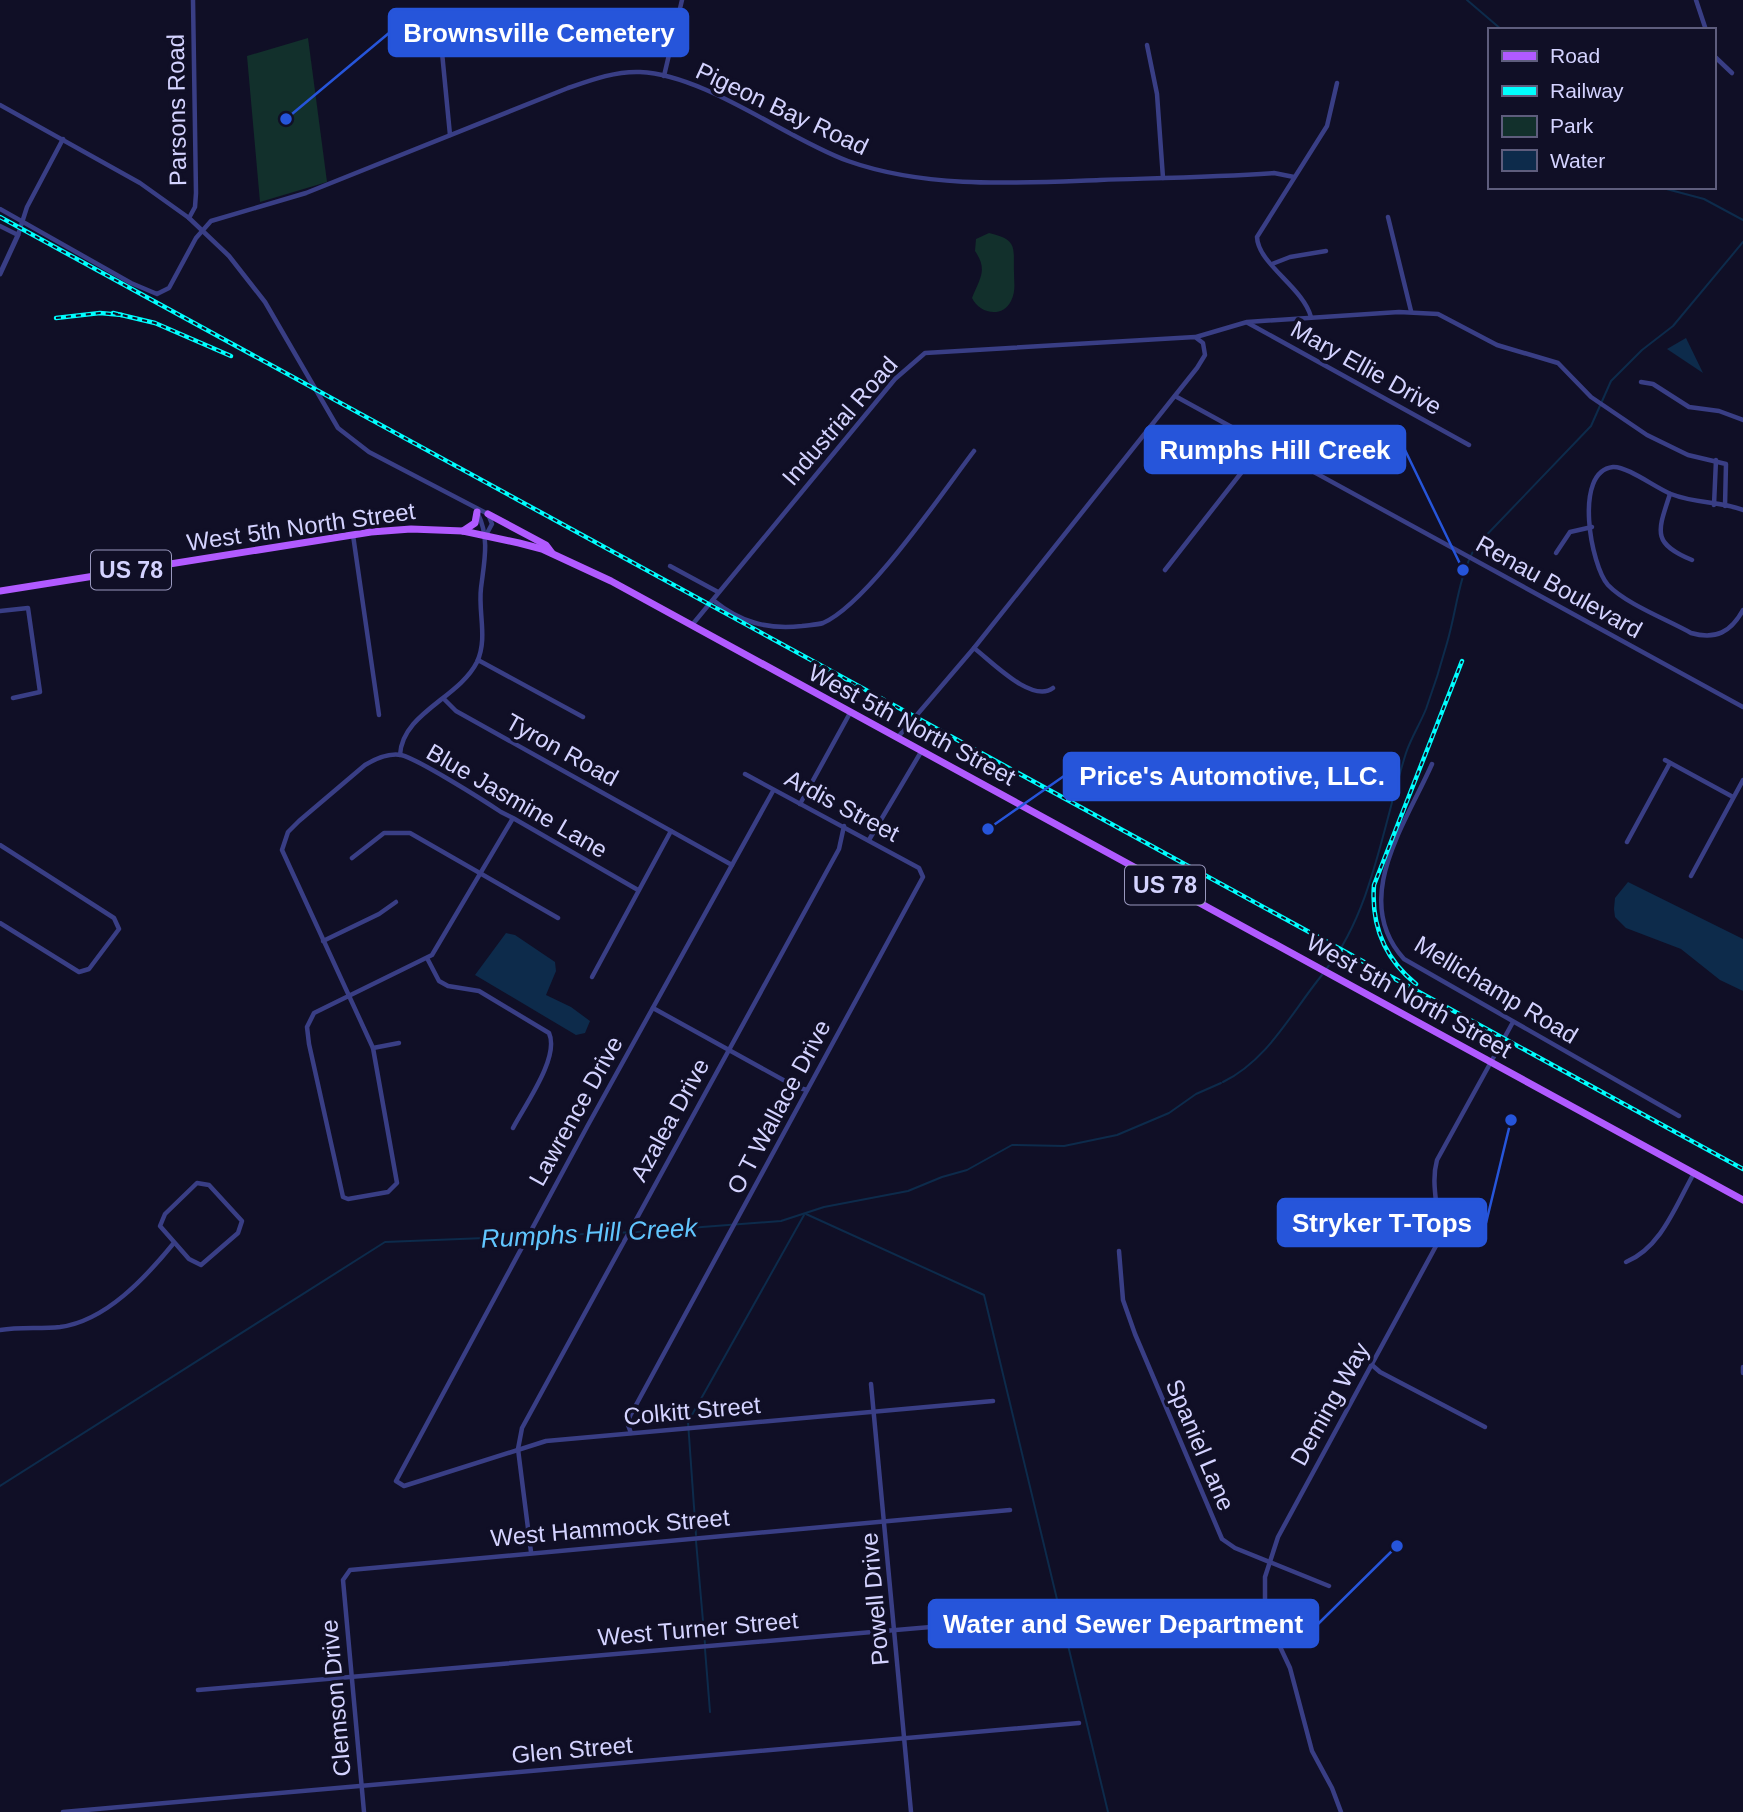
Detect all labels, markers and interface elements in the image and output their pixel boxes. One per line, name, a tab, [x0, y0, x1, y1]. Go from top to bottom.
callout: Brownsville Cemetery	[389, 9, 688, 56]
text: Brownsville Cemetery	[403, 18, 675, 48]
legend	[1488, 28, 1715, 189]
street label: Parsons Road	[162, 34, 191, 186]
text: Road	[1550, 44, 1600, 67]
street label: Pigeon Bay Road	[692, 57, 873, 160]
text: Railway	[1550, 79, 1624, 102]
text: Park	[1550, 114, 1594, 137]
text: Water	[1550, 149, 1605, 172]
street label: Mary Ellie Drive	[1286, 315, 1446, 420]
street label: Industrial Road	[776, 351, 903, 490]
callout: Rumphs Hill Creek	[1145, 426, 1405, 473]
text: Rumphs Hill Creek	[1159, 435, 1391, 465]
street label: West 5th North Street	[185, 497, 417, 556]
street label: Renau Boulevard	[1472, 530, 1647, 643]
road number: US 78	[91, 550, 171, 590]
street label: West 5th North Street	[804, 659, 1021, 791]
street label: Tyron Road	[501, 708, 623, 791]
street label: Blue Jasmine Lane	[422, 738, 612, 863]
callout: Price's Automotive, LLC.	[1064, 753, 1399, 800]
text: Price's Automotive, LLC.	[1079, 761, 1385, 791]
street label: Ardis Street	[781, 764, 904, 847]
road number: US 78	[1125, 866, 1205, 904]
street label: West 5th North Street	[1302, 928, 1517, 1063]
street label: Mellichamp Road	[1410, 930, 1583, 1049]
street label: O T Wallace Drive	[721, 1015, 836, 1198]
street label: Lawrence Drive	[523, 1031, 628, 1190]
street label: Azalea Drive	[625, 1054, 714, 1186]
callout: Stryker T-Tops	[1278, 1199, 1486, 1246]
text: Stryker T-Tops	[1292, 1208, 1472, 1238]
water label: Rumphs Hill Creek	[480, 1212, 700, 1254]
street label: Deming Way	[1285, 1338, 1374, 1470]
street label: Spaniel Lane	[1161, 1375, 1240, 1515]
street label: Colkitt Street	[622, 1391, 762, 1430]
street label: West Hammock Street	[489, 1504, 731, 1551]
street label: Powell Drive	[855, 1531, 894, 1667]
callout: Water and Sewer Department	[929, 1600, 1318, 1647]
street label: West Turner Street	[597, 1606, 800, 1651]
text: Water and Sewer Department	[943, 1609, 1303, 1639]
street label: Clemson Drive	[315, 1618, 356, 1778]
street label: Glen Street	[510, 1731, 634, 1768]

